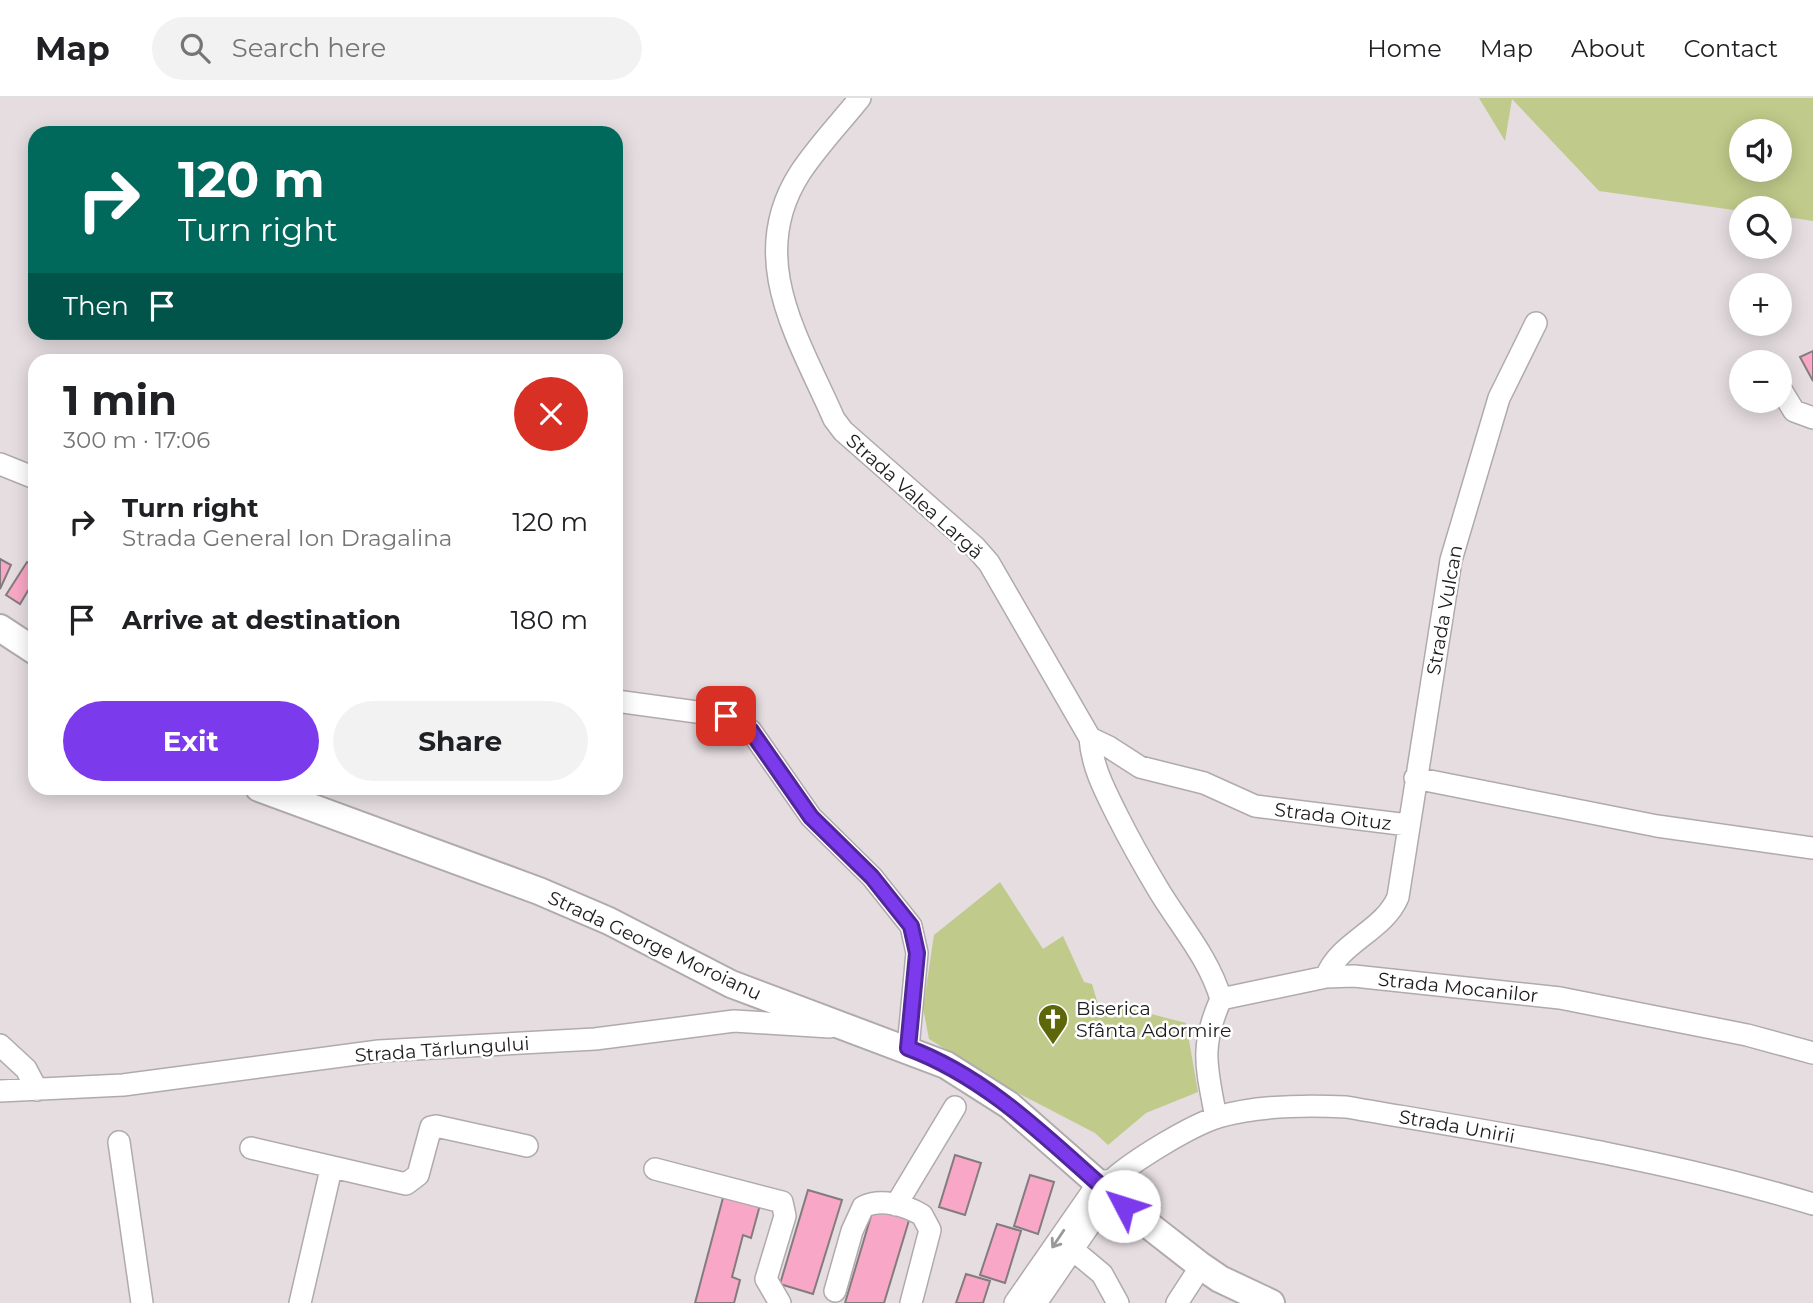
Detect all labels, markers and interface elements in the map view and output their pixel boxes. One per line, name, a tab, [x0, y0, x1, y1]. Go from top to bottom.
search box	[152, 17, 642, 80]
text: Map	[35, 28, 110, 68]
icon: search	[176, 29, 214, 67]
text: Search here	[232, 32, 386, 64]
text: Home	[1367, 34, 1442, 63]
text: Map	[1480, 34, 1533, 63]
text: About	[1571, 34, 1645, 63]
text: Contact	[1683, 34, 1778, 63]
map controls	[1729, 119, 1792, 413]
button: sound	[1729, 119, 1792, 182]
text: 120 m	[178, 150, 325, 209]
icon: right	[63, 154, 154, 245]
button: search	[1729, 196, 1792, 259]
text: Turn right	[178, 210, 338, 249]
button: +	[1729, 273, 1792, 336]
icon: arrive	[143, 287, 181, 325]
text: Then	[63, 290, 129, 322]
button: −	[1729, 350, 1792, 413]
text: 1 min	[63, 374, 177, 426]
button: close	[514, 377, 588, 451]
text: 300 m · 17:06	[63, 426, 210, 454]
street label: Strada Valea Largă	[841, 429, 988, 564]
text: Turn right	[122, 492, 258, 524]
icon: right	[63, 503, 101, 541]
text: 120 m	[512, 506, 588, 538]
text: Strada General Ion Dragalina	[122, 524, 452, 552]
street label: Strada Vulcan	[1422, 543, 1467, 677]
icon: arrive	[63, 601, 101, 639]
text: Arrive at destination	[122, 604, 401, 636]
text: 180 m	[510, 604, 588, 636]
pin	[696, 686, 756, 746]
icon: arrive	[707, 697, 745, 735]
button: Exit	[63, 701, 319, 781]
button: Share	[333, 701, 588, 781]
street label: Strada Oituz	[1273, 798, 1393, 835]
street label: Strada George Moroianu	[544, 886, 765, 1005]
street label: Strada Mocanilor	[1377, 968, 1539, 1007]
place label: Biserica Sfânta Adormire	[1076, 997, 1231, 1042]
church icon: Biserica Sfânta Adormire	[1036, 1002, 1070, 1046]
street label: Strada Tărlungului	[354, 1032, 530, 1067]
street label: Strada Unirii	[1397, 1105, 1517, 1148]
position arrow	[1087, 1169, 1161, 1243]
one-way arrow	[1051, 1229, 1066, 1248]

